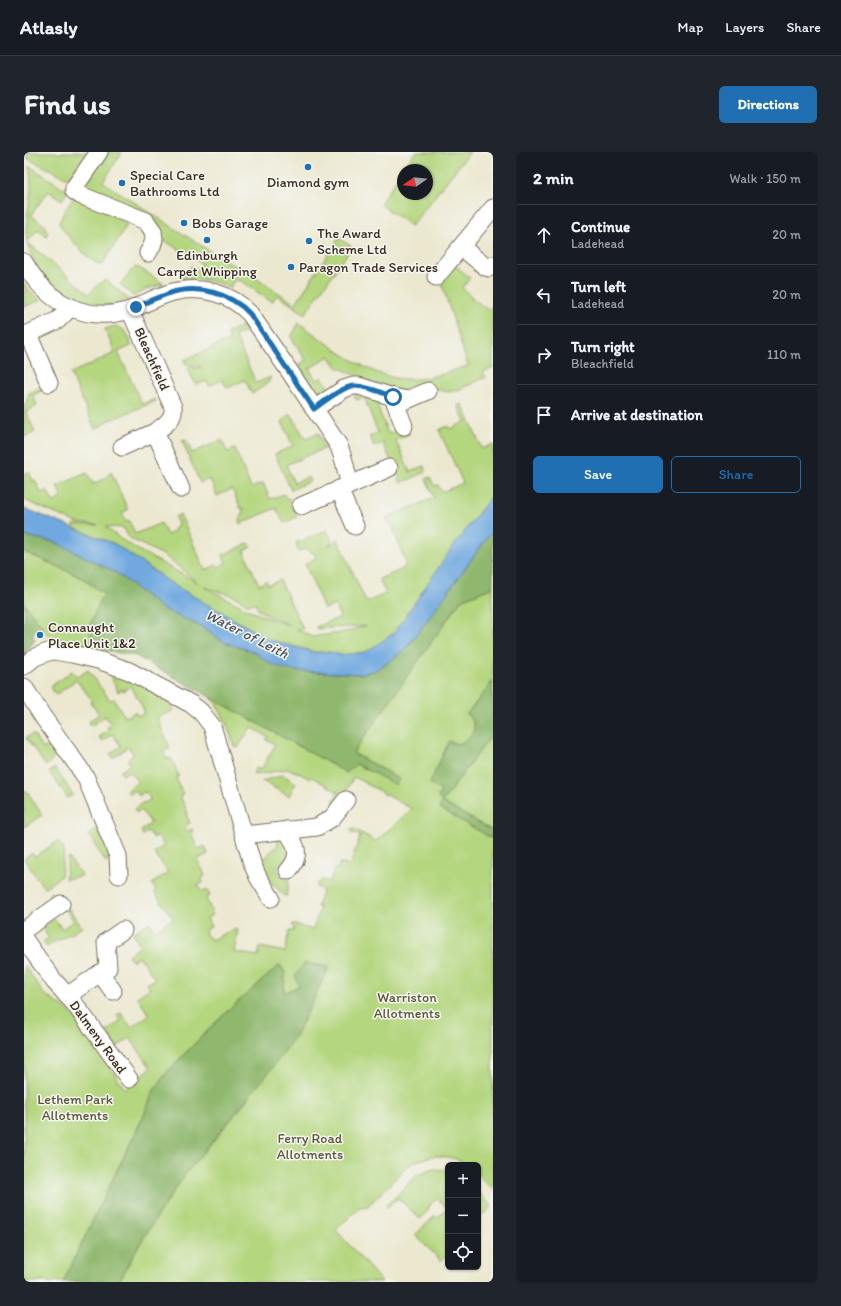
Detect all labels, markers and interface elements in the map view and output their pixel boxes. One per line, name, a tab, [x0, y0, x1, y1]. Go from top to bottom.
text: Atlasly	[20, 16, 77, 39]
text: Map	[678, 19, 703, 36]
text: Layers	[725, 19, 764, 36]
text: Share	[786, 19, 821, 36]
button: Directions	[719, 86, 817, 123]
text: Find us	[24, 87, 111, 121]
marker: Diamond gym	[303, 162, 313, 172]
north arrow	[397, 164, 433, 200]
place label: Special Care Bathrooms Ltd	[130, 167, 220, 200]
text: 2 min	[533, 168, 573, 188]
text: Walk · 150 m	[730, 171, 801, 186]
place label: Diamond gym	[267, 174, 349, 191]
marker: Special Care Bathrooms Ltd	[117, 178, 127, 188]
place label: Bobs Garage	[192, 215, 268, 232]
marker: Bobs Garage	[179, 218, 189, 228]
text: Continue	[571, 218, 630, 236]
icon: ahead	[533, 224, 555, 246]
place label: The Award Scheme Ltd	[317, 225, 387, 258]
text: 20 m	[772, 227, 801, 242]
marker: Edinburgh Carpet Whipping	[202, 235, 212, 245]
marker: The Award Scheme Ltd	[304, 236, 314, 246]
text: Ladehead	[571, 236, 624, 251]
place label: Edinburgh Carpet Whipping	[157, 247, 258, 280]
place label: Paragon Trade Services	[299, 259, 438, 276]
marker: Paragon Trade Services	[286, 262, 296, 272]
text: Turn left	[571, 278, 626, 296]
icon: left	[533, 284, 555, 306]
text: 20 m	[772, 287, 801, 302]
text: Ladehead	[571, 296, 624, 311]
route end	[127, 298, 145, 316]
street label: Bleachfield	[131, 325, 174, 394]
text: Turn right	[571, 338, 635, 356]
icon: right	[533, 344, 555, 366]
text: 110 m	[767, 347, 801, 362]
text: Bleachfield	[571, 356, 634, 371]
route start	[384, 388, 402, 406]
icon: arrive	[533, 404, 555, 426]
text: Arrive at destination	[571, 406, 703, 424]
button: Save	[533, 456, 663, 493]
button: Share	[671, 456, 801, 493]
water label: Water of Leith	[203, 605, 292, 663]
place label: Connaught Place Unit 1&2	[48, 619, 136, 652]
marker: Connaught Place Unit 1&2	[35, 630, 45, 640]
park label: Warriston Allotments	[374, 989, 440, 1022]
street label: Dalmeny Road	[66, 997, 131, 1077]
park label: Lethem Park Allotments	[37, 1091, 113, 1124]
park label: Ferry Road Allotments	[277, 1130, 343, 1163]
map controls	[445, 1162, 481, 1270]
button: +	[445, 1162, 481, 1198]
button: −	[445, 1198, 481, 1234]
button: locate	[445, 1234, 481, 1270]

